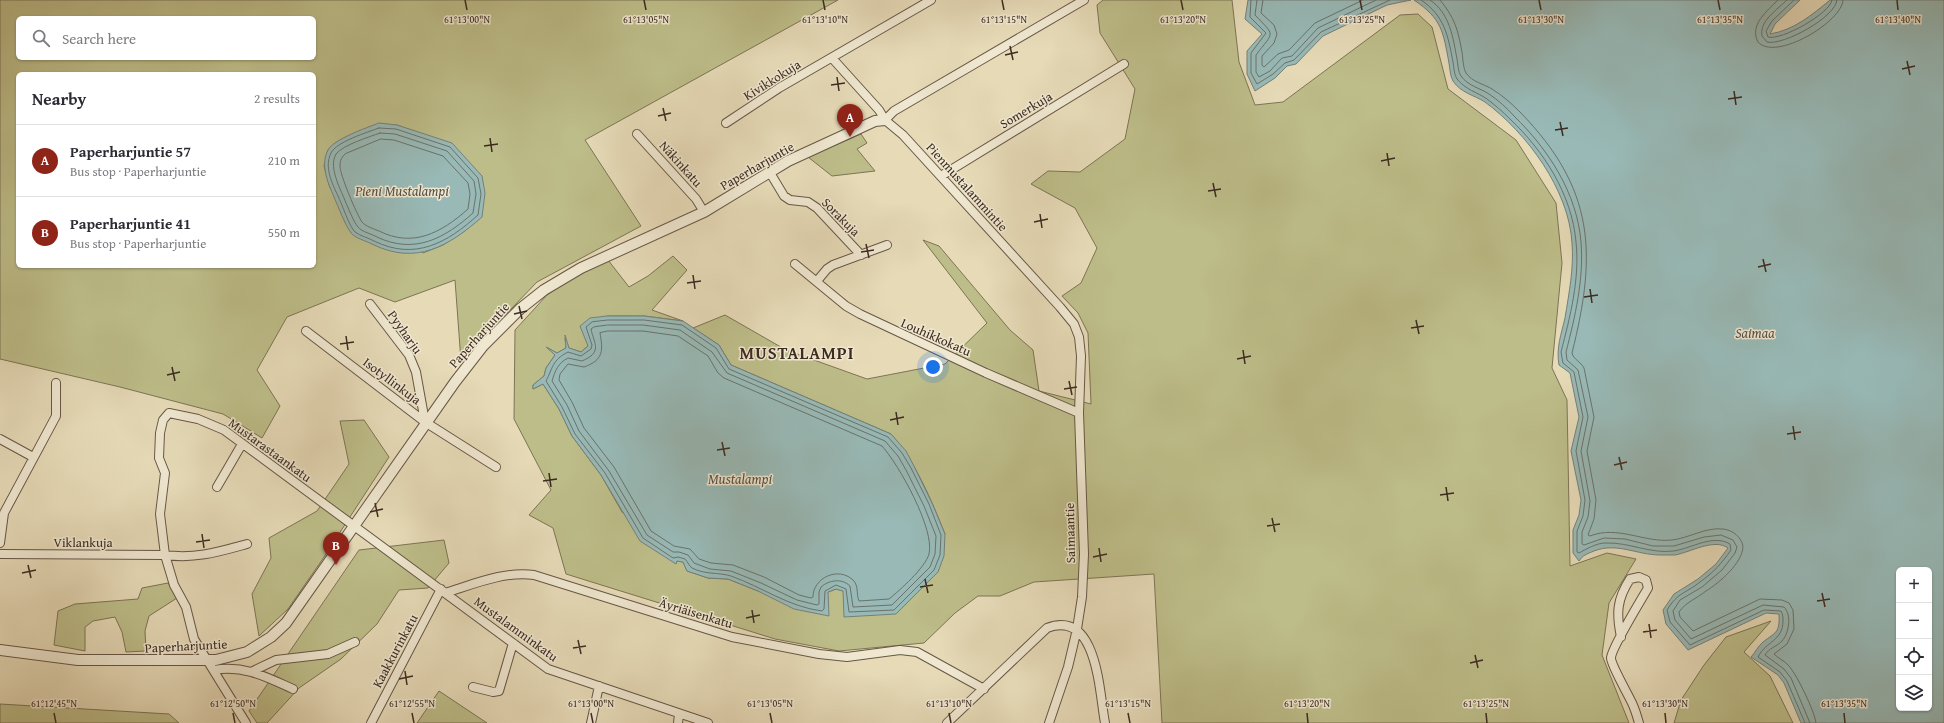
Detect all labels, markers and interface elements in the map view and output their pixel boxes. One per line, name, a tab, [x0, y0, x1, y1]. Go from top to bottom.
text: 61°13'00"N	[444, 12, 490, 27]
text: 61°13'05"N	[623, 12, 669, 27]
text: 61°13'10"N	[802, 12, 848, 27]
text: 61°13'15"N	[981, 12, 1027, 27]
text: 61°13'20"N	[1160, 12, 1206, 27]
text: 61°13'25"N	[1339, 12, 1385, 27]
text: 61°13'30"N	[1518, 12, 1564, 27]
text: 61°13'35"N	[1697, 12, 1743, 27]
text: 61°13'40"N	[1875, 12, 1921, 27]
search box	[16, 16, 316, 60]
icon: search	[30, 27, 52, 49]
text: Search here	[62, 28, 136, 49]
street label: Kivikkokuja	[740, 54, 805, 105]
text: Nearby	[32, 86, 86, 111]
street label: Somerkuja	[996, 86, 1057, 133]
text: 2 results	[254, 89, 300, 108]
pin: A	[837, 104, 863, 137]
street label: Näkinkatu	[655, 137, 707, 191]
street label: Paperharjuntie	[716, 137, 798, 195]
street label: Pienmustalammintie	[922, 138, 1012, 236]
text: Paperharjuntie 57	[70, 141, 191, 162]
text: A	[41, 151, 49, 170]
text: 210 m	[268, 151, 300, 170]
text: Bus stop · Paperharjuntie	[70, 162, 206, 181]
water label: Pieni Mustalampi	[354, 181, 449, 201]
street label: Sorakuja	[817, 193, 865, 241]
text: Paperharjuntie 41	[70, 213, 191, 234]
text: B	[41, 223, 49, 242]
text: 550 m	[268, 223, 300, 242]
text: Bus stop · Paperharjuntie	[70, 234, 206, 253]
street label: Paperharjuntie	[444, 298, 514, 372]
street label: Pyyharju	[383, 306, 427, 358]
street label: Louhikkokatu	[898, 313, 974, 361]
water label: Saimaa	[1735, 323, 1775, 343]
district label: MUSTALAMPI	[740, 340, 854, 365]
street label: Isotyllinkuja	[359, 353, 426, 410]
your location	[923, 357, 943, 377]
street label: Mustarastaankatu	[225, 413, 315, 487]
water label: Mustalampi	[708, 469, 772, 489]
street label: Saimaantie	[1060, 502, 1080, 564]
pin: B	[323, 532, 349, 565]
street label: Viklankuja	[53, 533, 113, 552]
map controls	[1896, 567, 1932, 711]
button: +	[1896, 567, 1932, 603]
street label: Mustalamminkatu	[470, 592, 562, 666]
street label: Äyriäisenkatu	[657, 593, 735, 633]
button: −	[1896, 603, 1932, 639]
street label: Kaakkurinkatu	[368, 611, 422, 691]
street label: Paperharjuntie	[144, 634, 228, 658]
button: locate	[1896, 639, 1932, 675]
button: layers	[1896, 675, 1932, 711]
text: 61°12'45"N	[31, 696, 77, 711]
text: 61°12'50"N	[210, 696, 256, 711]
text: 61°12'55"N	[389, 696, 435, 711]
text: 61°13'00"N	[568, 696, 614, 711]
text: 61°13'05"N	[747, 696, 793, 711]
text: 61°13'10"N	[926, 696, 972, 711]
text: 61°13'15"N	[1105, 696, 1151, 711]
text: 61°13'20"N	[1284, 696, 1330, 711]
text: 61°13'25"N	[1463, 696, 1509, 711]
text: 61°13'30"N	[1642, 696, 1688, 711]
text: 61°13'35"N	[1821, 696, 1867, 711]

